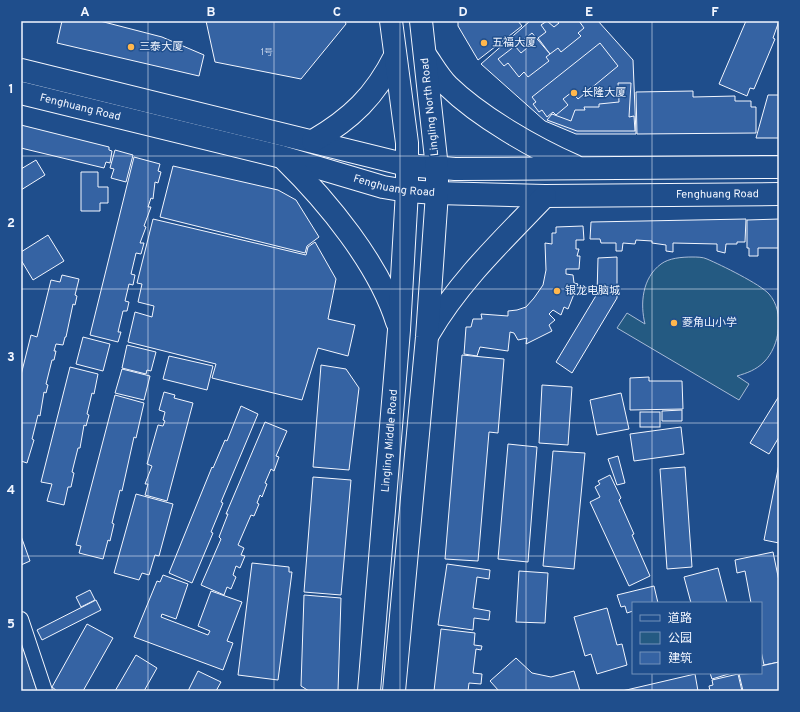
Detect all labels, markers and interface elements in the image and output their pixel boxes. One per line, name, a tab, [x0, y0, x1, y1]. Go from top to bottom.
text: A	[80, 5, 90, 21]
text: B	[207, 5, 216, 21]
text: C	[333, 5, 341, 21]
text: D	[458, 5, 468, 21]
text: E	[585, 5, 593, 21]
text: F	[711, 5, 719, 21]
place label: 五福大厦	[492, 36, 536, 50]
marker: 五福大厦	[479, 38, 489, 48]
place label: 三泰大厦	[139, 40, 183, 54]
marker: 三泰大厦	[126, 42, 136, 52]
house number: 1号	[261, 47, 273, 58]
street label: Lingling North Road	[418, 57, 442, 157]
text: 1	[8, 82, 14, 98]
place label: 长隆大厦	[582, 86, 626, 100]
marker: 长隆大厦	[569, 88, 579, 98]
street label: Fenghuang Road	[38, 91, 122, 124]
street label: Fenghuang Road	[352, 172, 435, 200]
street label: Fenghuang Road	[676, 187, 759, 202]
text: 2	[7, 216, 15, 232]
place label: 银龙电脑城	[565, 284, 620, 298]
marker: 银龙电脑城	[552, 286, 562, 296]
place label: 菱角山小学	[682, 316, 737, 330]
marker: 菱角山小学	[669, 318, 679, 328]
text: 3	[7, 350, 15, 366]
street label: Lingling Middle Road	[379, 389, 401, 493]
text: 4	[7, 483, 15, 499]
legend	[632, 602, 762, 674]
text: 道路	[668, 611, 692, 627]
text: 5	[7, 617, 15, 633]
text: 公园	[668, 631, 692, 647]
text: 建筑	[668, 651, 692, 667]

